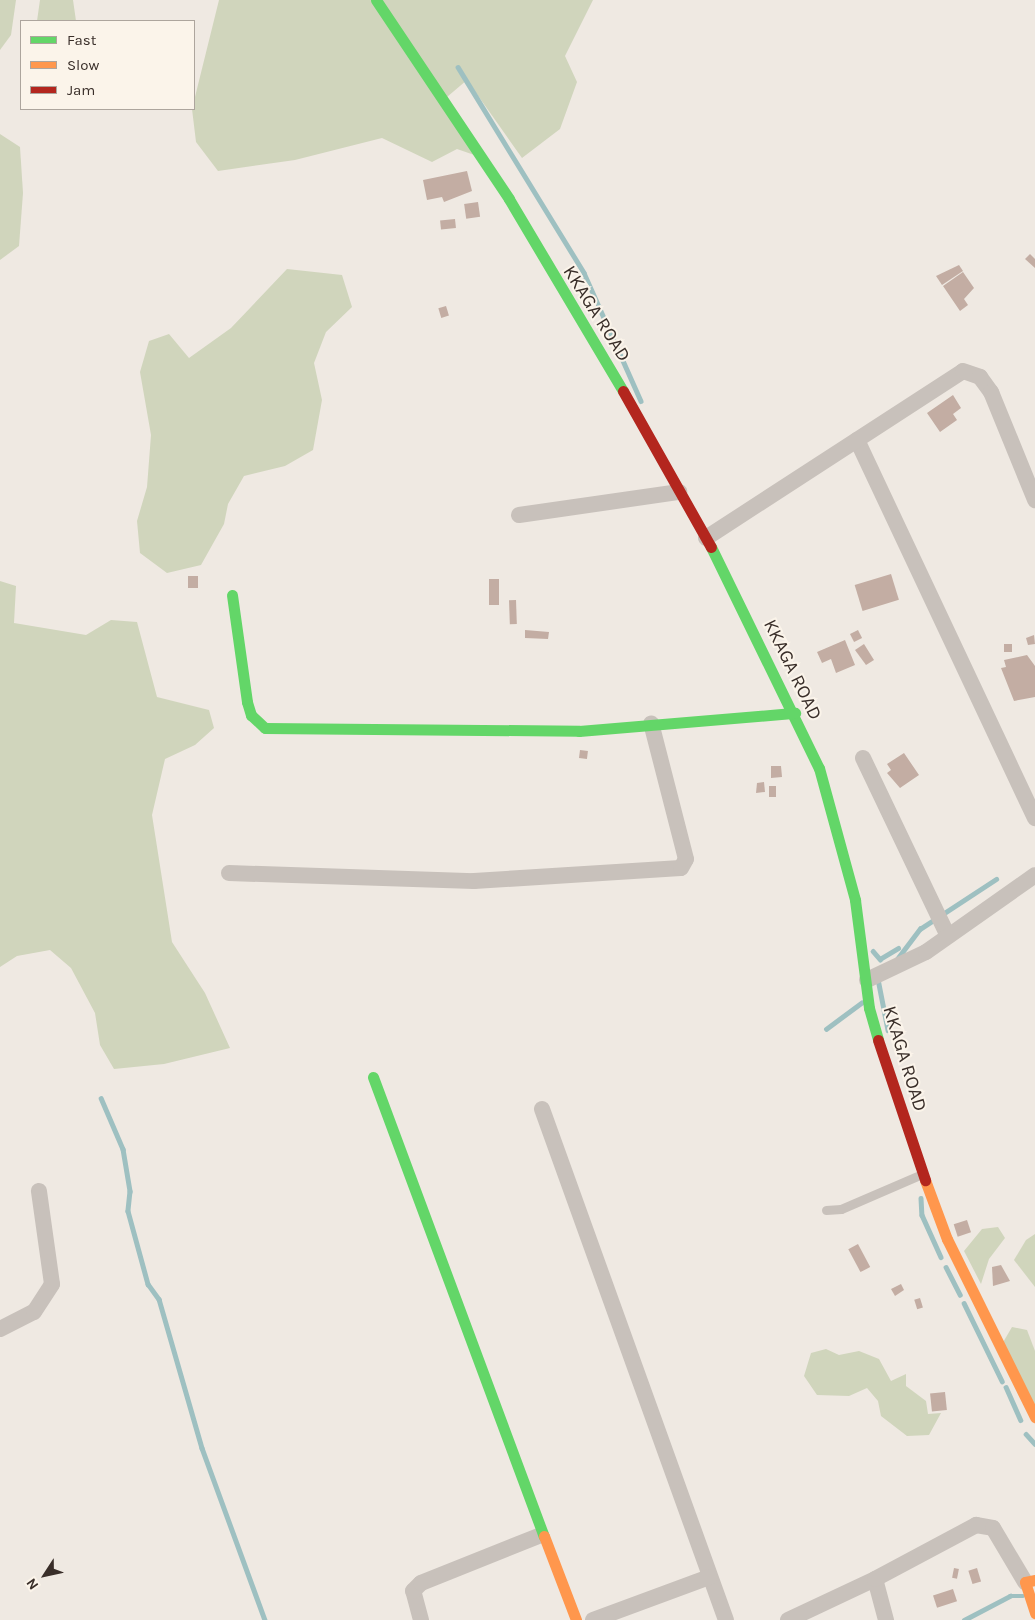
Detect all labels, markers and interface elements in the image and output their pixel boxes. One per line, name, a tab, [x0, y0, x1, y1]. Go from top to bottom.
legend	[20, 20, 195, 110]
text: Fast	[67, 31, 96, 49]
text: Slow	[67, 56, 99, 74]
text: Jam	[67, 81, 95, 99]
street label: KKAGA ROAD	[557, 262, 635, 366]
street label: KKAGA ROAD	[758, 616, 826, 724]
street label: KKAGA ROAD	[877, 1004, 931, 1114]
north arrow	[20, 1550, 70, 1600]
text: N	[22, 1575, 42, 1593]

